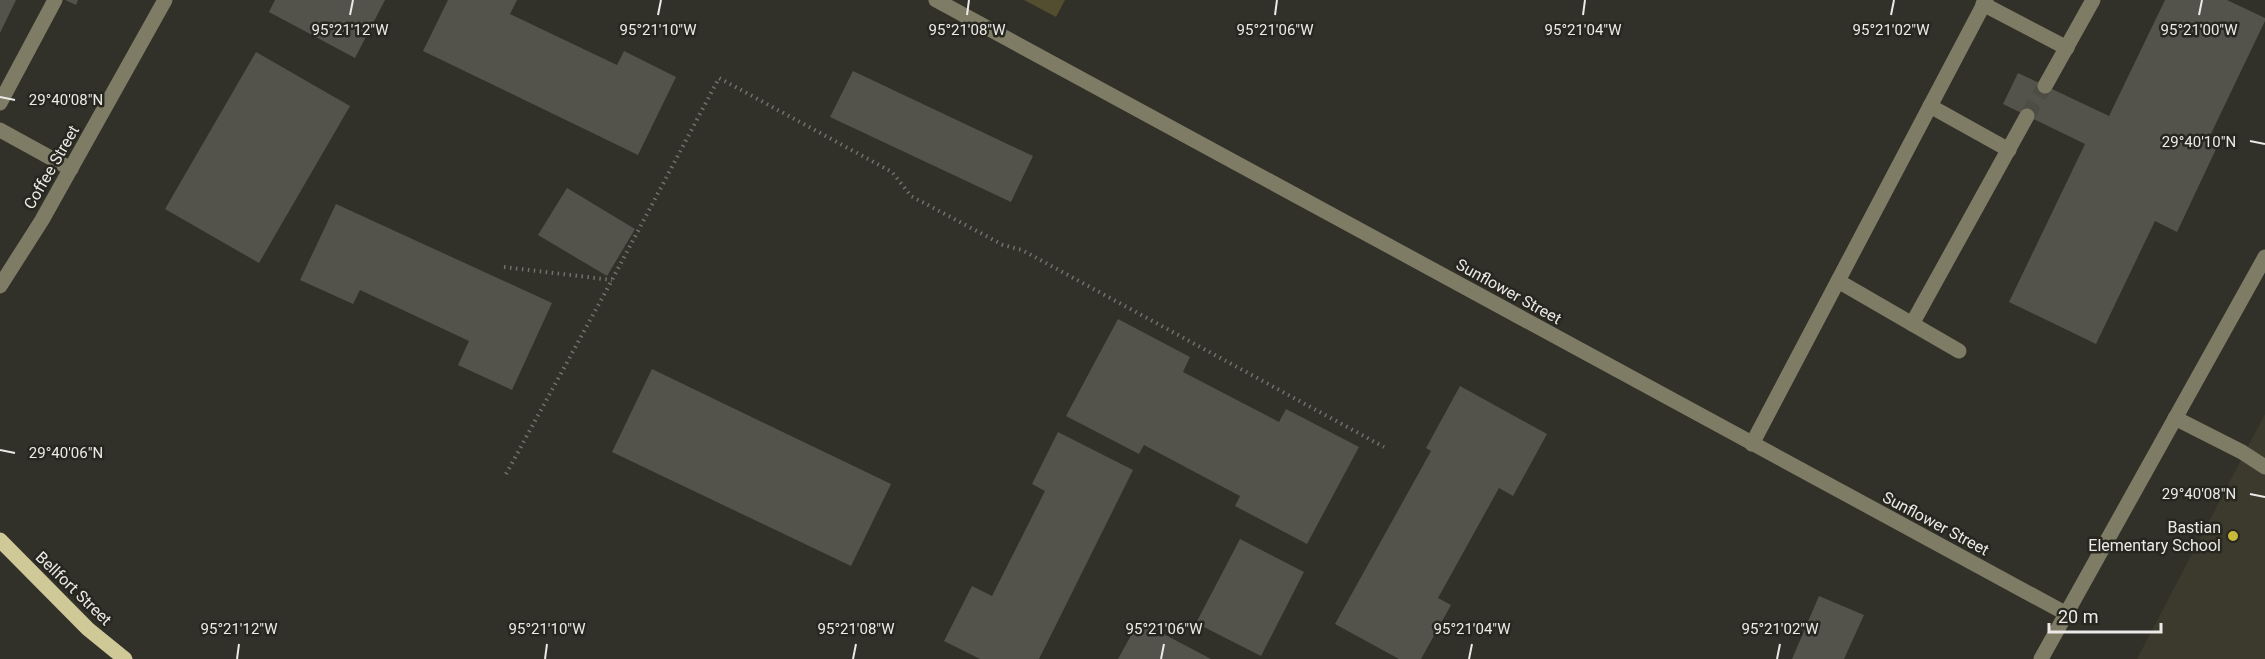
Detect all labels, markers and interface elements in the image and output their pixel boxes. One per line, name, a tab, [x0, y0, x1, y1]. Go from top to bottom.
text: 95°21'12"W	[312, 21, 388, 39]
text: 95°21'10"W	[620, 21, 696, 39]
text: 95°21'08"W	[929, 21, 1005, 39]
text: 95°21'06"W	[1237, 21, 1313, 39]
text: 95°21'04"W	[1545, 21, 1621, 39]
text: 95°21'02"W	[1853, 21, 1929, 39]
text: 95°21'00"W	[2161, 21, 2237, 39]
text: 29°40'08"N	[29, 91, 103, 109]
street label: Coffee Street	[20, 122, 83, 213]
text: 29°40'10"N	[2162, 133, 2236, 151]
street label: Sunflower Street	[1453, 255, 1565, 328]
text: 29°40'06"N	[29, 444, 103, 462]
text: 29°40'08"N	[2162, 485, 2236, 503]
street label: Sunflower Street	[1879, 487, 1992, 559]
place label: Bastian Elementary School	[2088, 518, 2221, 555]
marker: Bastian Elementary School	[2226, 529, 2240, 543]
street label: Bellfort Street	[32, 547, 116, 629]
scale bar	[2049, 596, 2162, 634]
text: 20 m	[2058, 606, 2098, 627]
text: 95°21'12"W	[201, 620, 277, 638]
text: 95°21'10"W	[509, 620, 585, 638]
text: 95°21'08"W	[818, 620, 894, 638]
text: 95°21'06"W	[1126, 620, 1202, 638]
text: 95°21'04"W	[1434, 620, 1510, 638]
text: 95°21'02"W	[1742, 620, 1818, 638]

